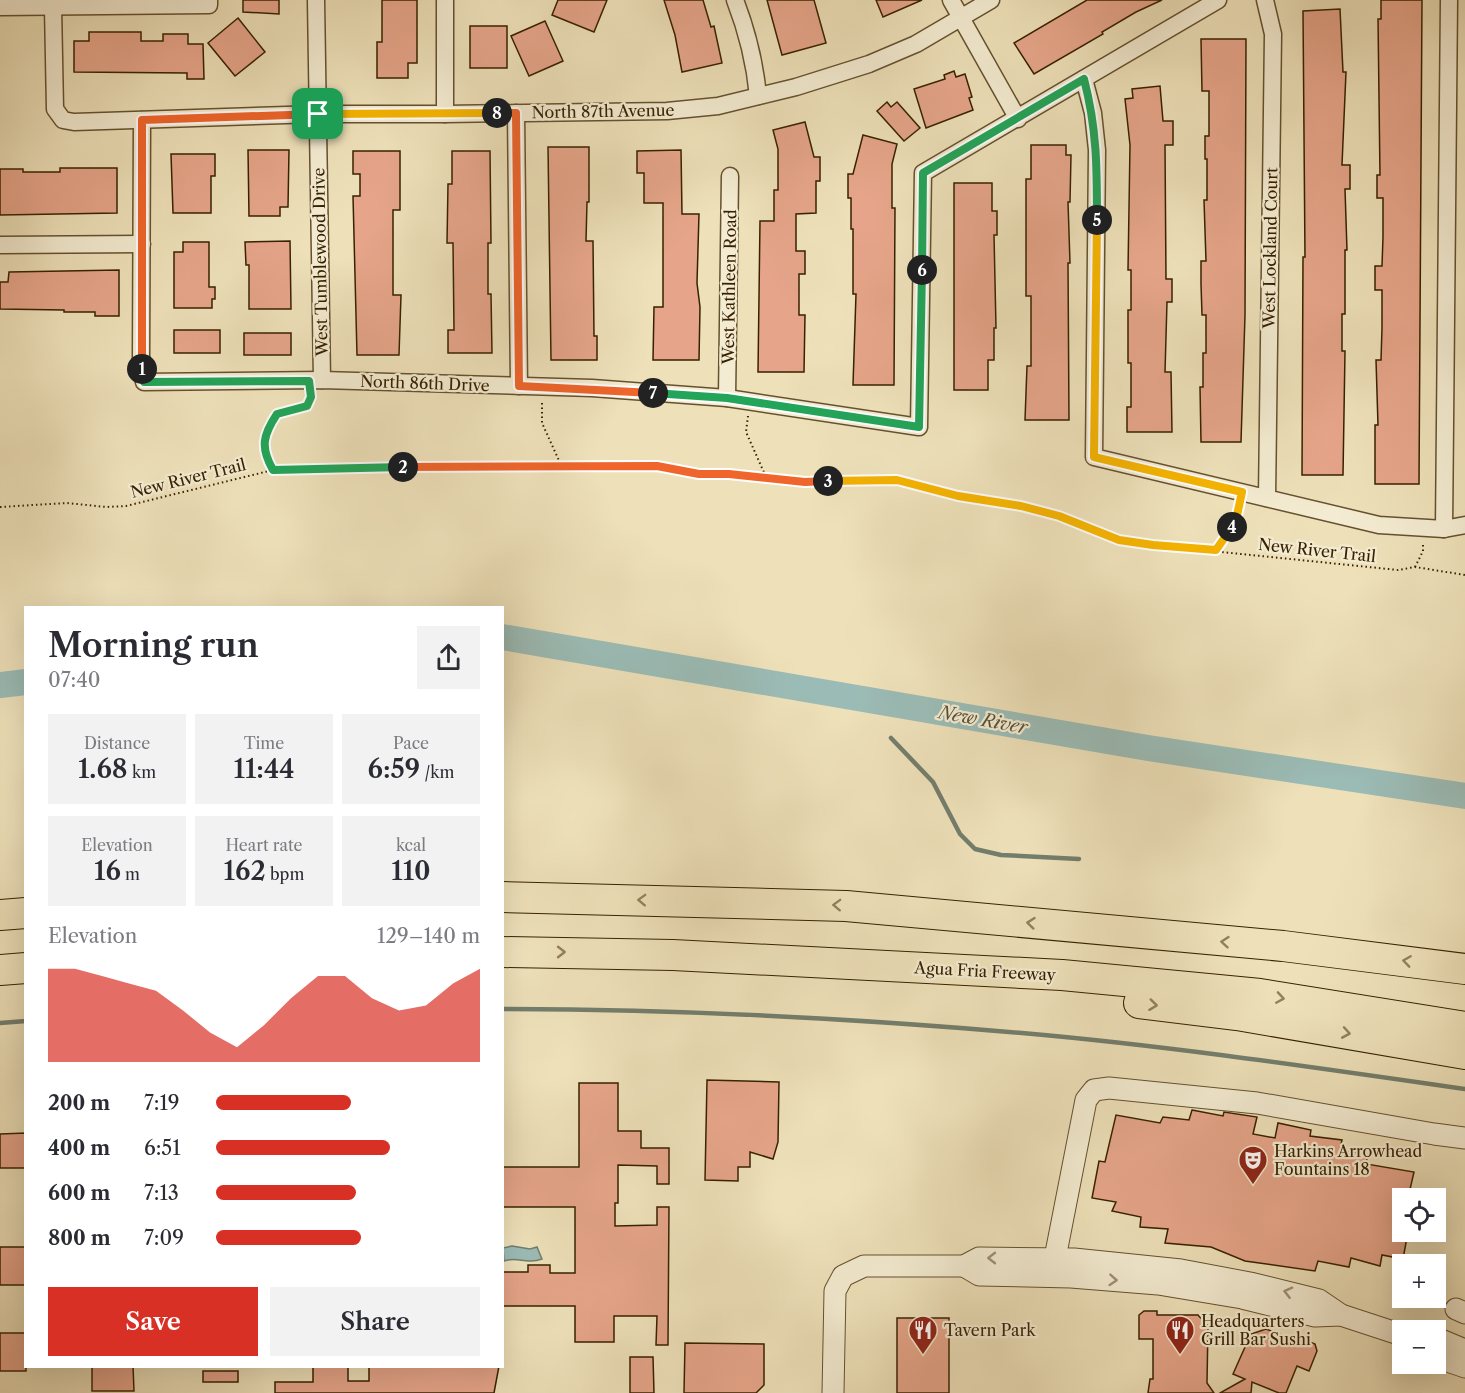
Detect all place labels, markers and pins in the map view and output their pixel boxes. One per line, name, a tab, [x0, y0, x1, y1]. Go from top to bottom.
pin	[292, 88, 343, 139]
pin: 8	[482, 98, 512, 128]
pin: 5	[1082, 205, 1112, 235]
pin: 6	[907, 255, 937, 285]
pin: 1	[127, 354, 157, 384]
pin: 7	[638, 378, 668, 408]
pin: 2	[388, 452, 418, 482]
pin: 3	[813, 466, 843, 496]
pin: 4	[1217, 512, 1247, 542]
place label: Harkins Arrowhead Fountains 18	[1274, 1141, 1423, 1179]
theatre icon: Harkins Arrowhead Fountains 18	[1237, 1144, 1269, 1186]
place label: Headquarters Grill Bar Sushi	[1201, 1311, 1311, 1349]
restaurant icon: Tavern Park	[907, 1314, 939, 1356]
restaurant icon: Headquarters Grill Bar Sushi	[1164, 1314, 1196, 1356]
place label: Tavern Park	[944, 1320, 1036, 1340]

